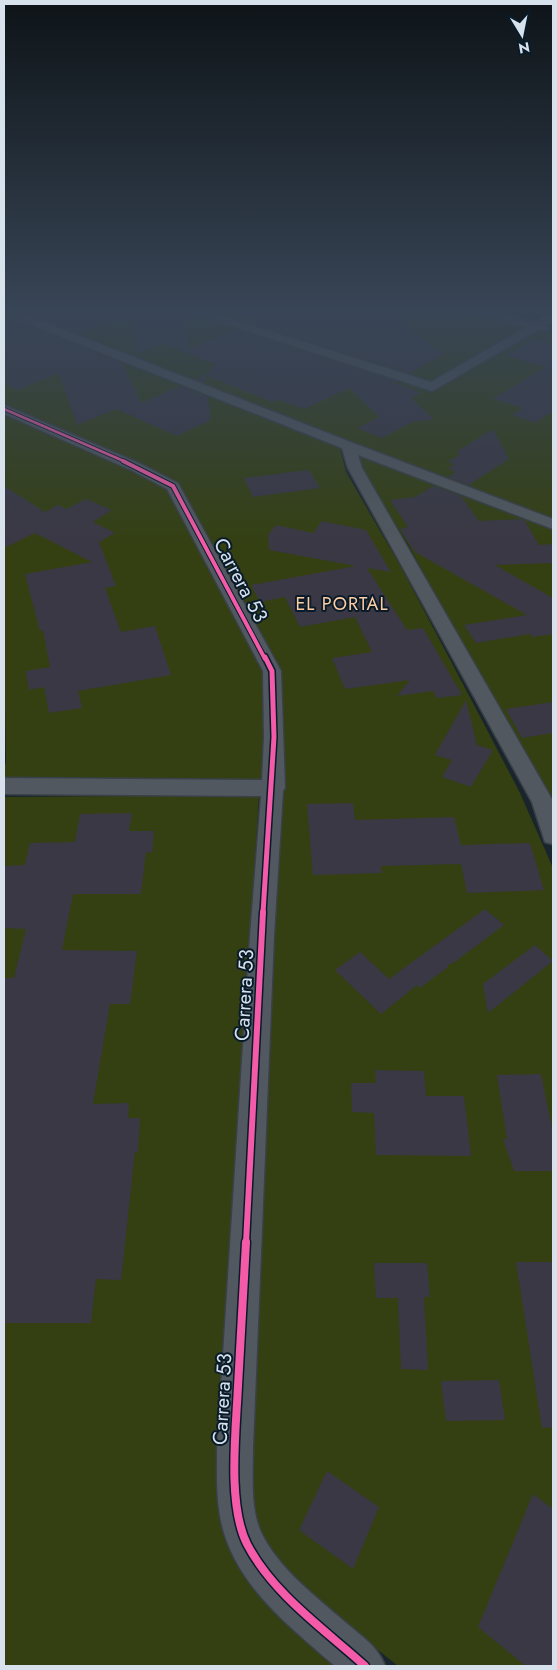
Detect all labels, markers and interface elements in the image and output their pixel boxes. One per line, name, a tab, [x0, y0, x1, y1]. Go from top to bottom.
north arrow	[497, 10, 547, 60]
text: N	[517, 37, 531, 59]
street label: Carrera 53	[206, 533, 275, 628]
district label: EL PORTAL	[295, 591, 389, 617]
street label: Carrera 53	[228, 948, 261, 1042]
street label: Carrera 53	[206, 1352, 239, 1446]

